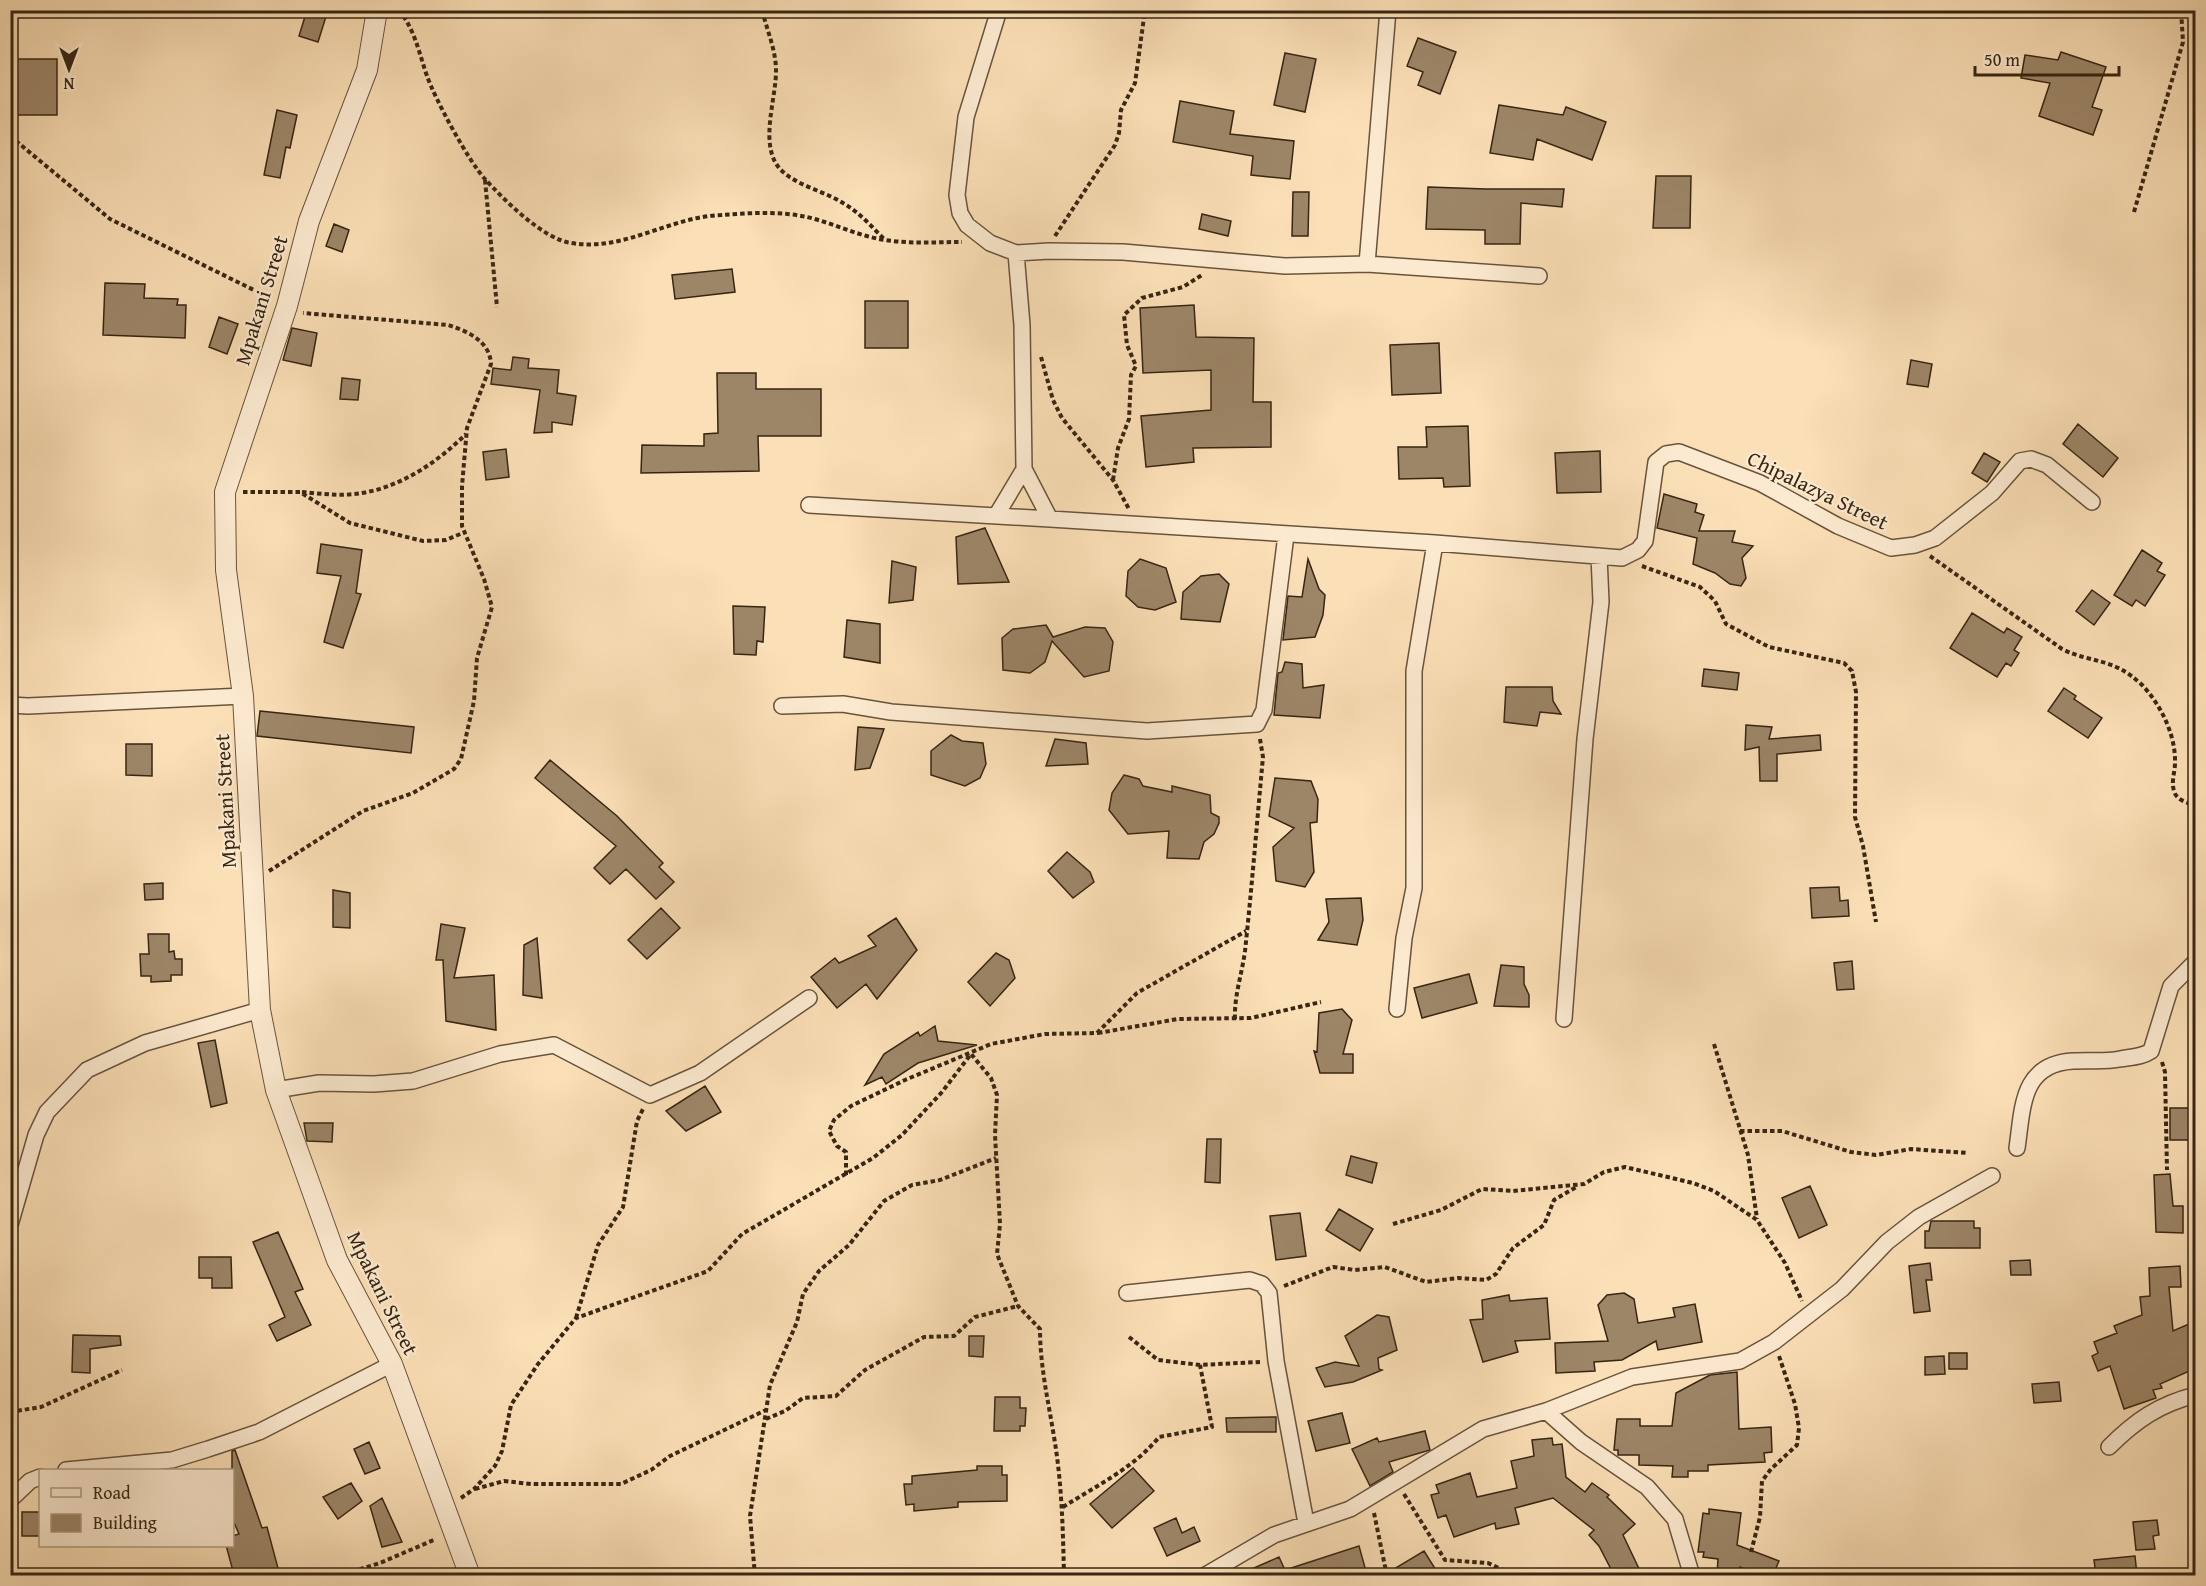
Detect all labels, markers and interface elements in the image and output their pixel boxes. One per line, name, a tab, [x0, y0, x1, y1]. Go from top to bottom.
north arrow	[39, 39, 99, 99]
scale bar	[1975, 39, 2119, 77]
text: 50 m	[1984, 46, 2020, 73]
text: N	[63, 72, 74, 96]
street label: Mpakani Street	[227, 231, 296, 369]
street label: Chipalazya Street	[1742, 442, 1894, 538]
street label: Mpakani Street	[206, 732, 244, 869]
street label: Mpakani Street	[340, 1226, 427, 1361]
legend	[39, 1469, 234, 1547]
text: Road	[93, 1479, 131, 1506]
text: Building	[93, 1509, 157, 1536]

